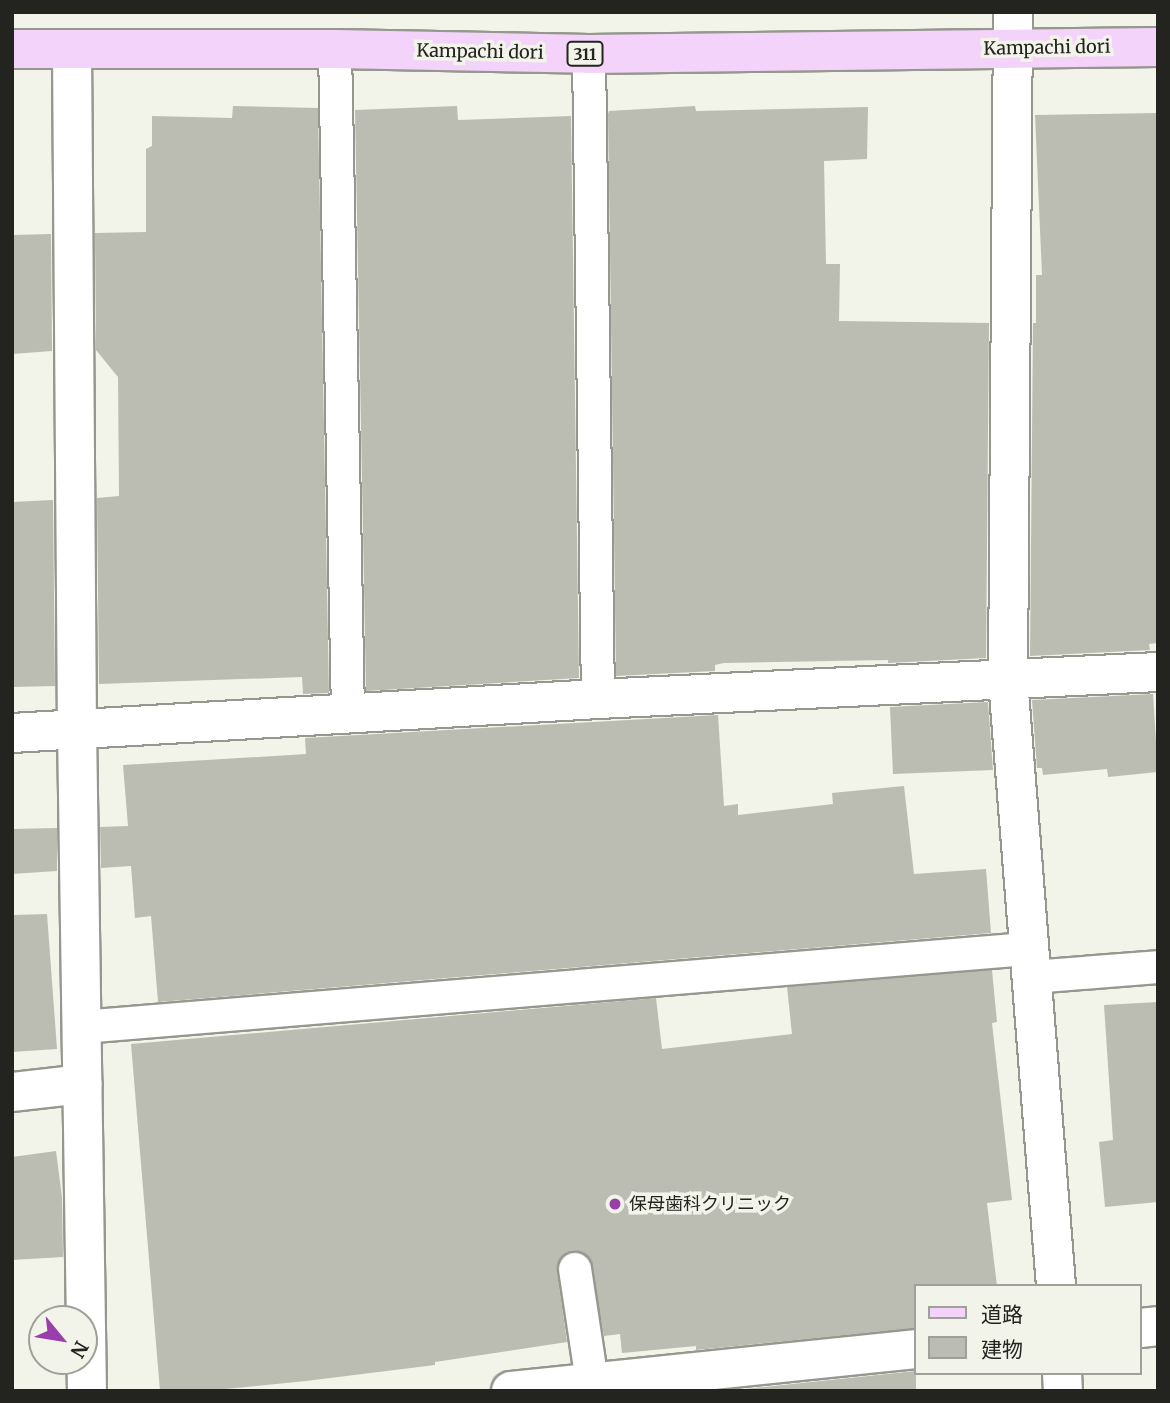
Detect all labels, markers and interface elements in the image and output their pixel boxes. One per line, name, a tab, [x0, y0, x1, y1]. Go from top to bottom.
street label: Kampachi dori	[983, 36, 1111, 60]
street label: Kampachi dori	[416, 40, 544, 64]
road number: 311	[566, 42, 604, 66]
place label: 保母歯科クリニック	[629, 1193, 791, 1215]
marker: 保母歯科クリニック	[607, 1196, 623, 1212]
legend	[914, 1284, 1142, 1375]
text: 道路	[981, 1301, 1023, 1328]
north arrow	[28, 1305, 98, 1375]
text: 建物	[981, 1336, 1023, 1363]
text: N	[65, 1337, 94, 1362]

